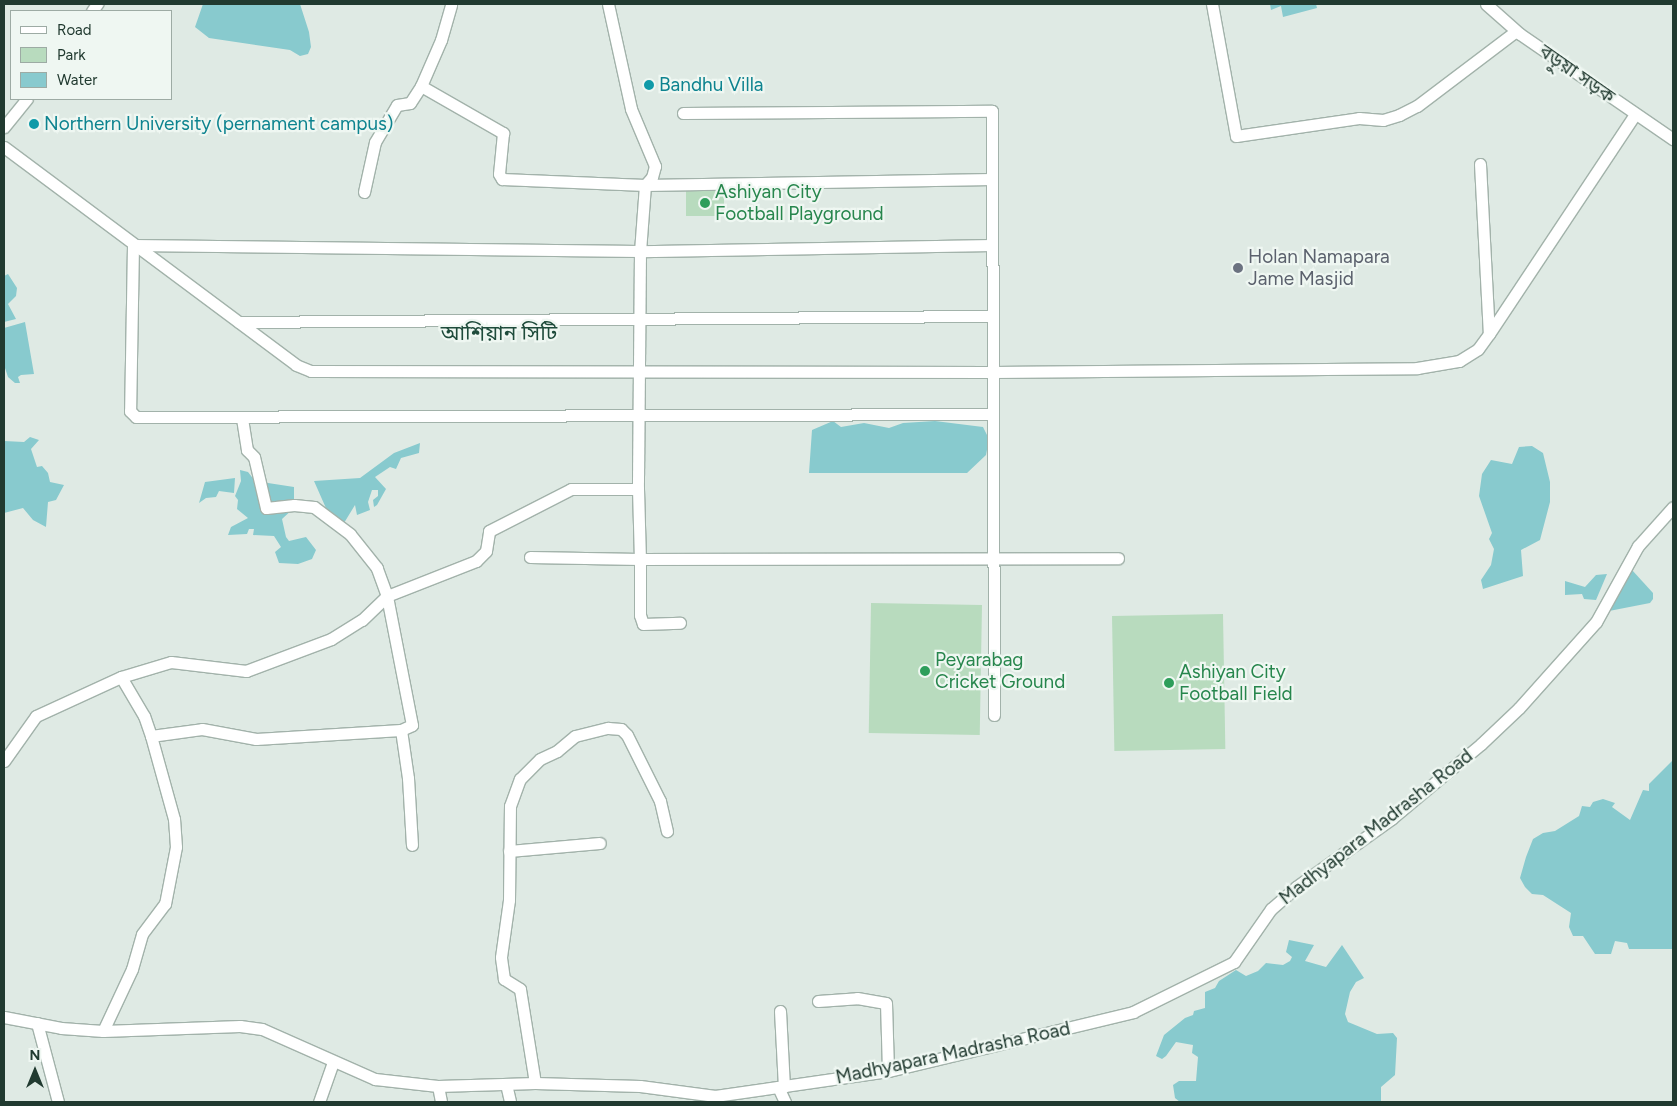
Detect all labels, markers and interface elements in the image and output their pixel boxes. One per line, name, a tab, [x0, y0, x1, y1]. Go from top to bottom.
legend	[10, 10, 172, 100]
text: Road	[57, 21, 92, 39]
street label: বড়ুয়া সড়ক	[1535, 40, 1619, 108]
text: Park	[57, 46, 86, 64]
text: Water	[57, 71, 97, 89]
place label: Bandhu Villa	[659, 74, 764, 96]
marker: Bandhu Villa	[643, 79, 655, 91]
place label: Northern University (pernament campus)	[44, 113, 394, 135]
marker: Northern University (pernament campus)	[28, 118, 40, 130]
place label: Ashiyan City Football Playground	[715, 181, 884, 225]
marker: Ashiyan City Football Playground	[699, 197, 711, 209]
place label: Holan Namapara Jame Masjid	[1248, 246, 1390, 290]
marker: Holan Namapara Jame Masjid	[1232, 262, 1244, 274]
district label: আশিয়ান সিটি	[441, 320, 557, 346]
place label: Peyarabag Cricket Ground	[935, 649, 1065, 693]
place label: Ashiyan City Football Field	[1179, 661, 1293, 705]
marker: Peyarabag Cricket Ground	[919, 665, 931, 677]
marker: Ashiyan City Football Field	[1163, 677, 1175, 689]
street label: Madhyapara Madrasha Road	[1275, 744, 1477, 910]
street label: Madhyapara Madrasha Road	[834, 1017, 1072, 1089]
north arrow	[10, 1046, 60, 1096]
text: N	[30, 1047, 40, 1064]

